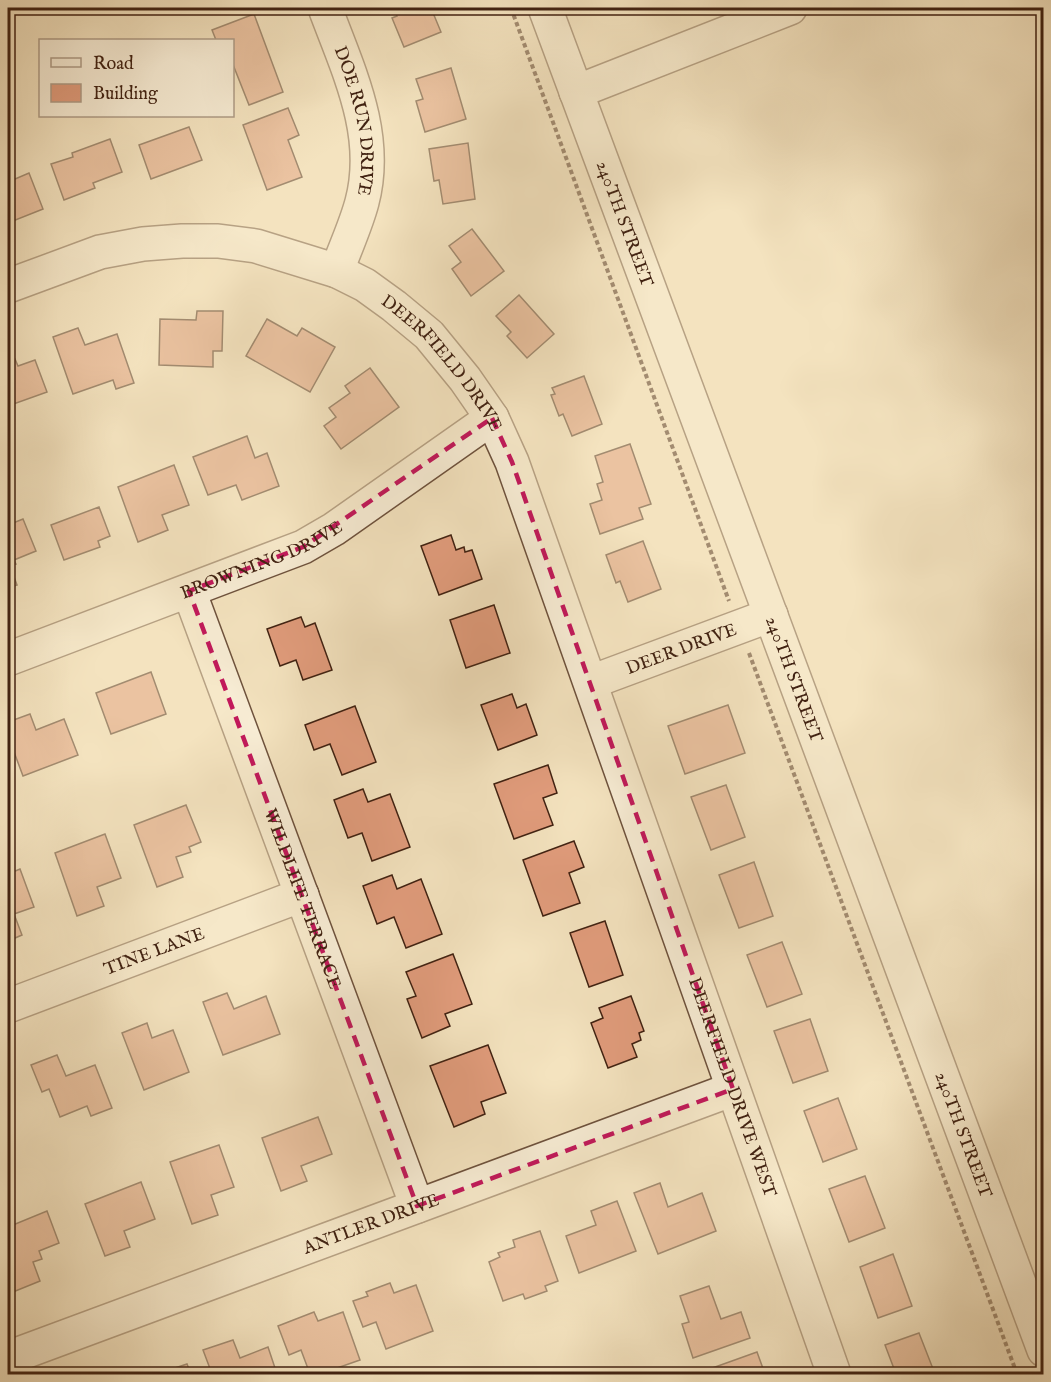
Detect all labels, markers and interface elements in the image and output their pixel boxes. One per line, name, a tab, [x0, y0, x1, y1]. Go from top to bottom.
legend	[39, 39, 234, 117]
street label: DOE RUN DRIVE	[328, 43, 377, 197]
text: Road	[93, 53, 134, 76]
text: Building	[93, 83, 158, 106]
street label: 240TH STREET	[590, 158, 658, 290]
street label: DEERFIELD DRIVE	[376, 290, 506, 435]
street label: BROWNING DRIVE	[178, 517, 348, 605]
street label: 240TH STREET	[759, 613, 827, 746]
street label: DEER DRIVE	[623, 619, 740, 681]
street label: WILDLIFE TERRACE	[258, 806, 346, 992]
street label: TINE LANE	[101, 923, 208, 982]
street label: DEERFIELD DRIVE WEST	[682, 975, 781, 1200]
street label: 240TH STREET	[929, 1069, 996, 1201]
street label: ANTLER DRIVE	[299, 1189, 443, 1261]

